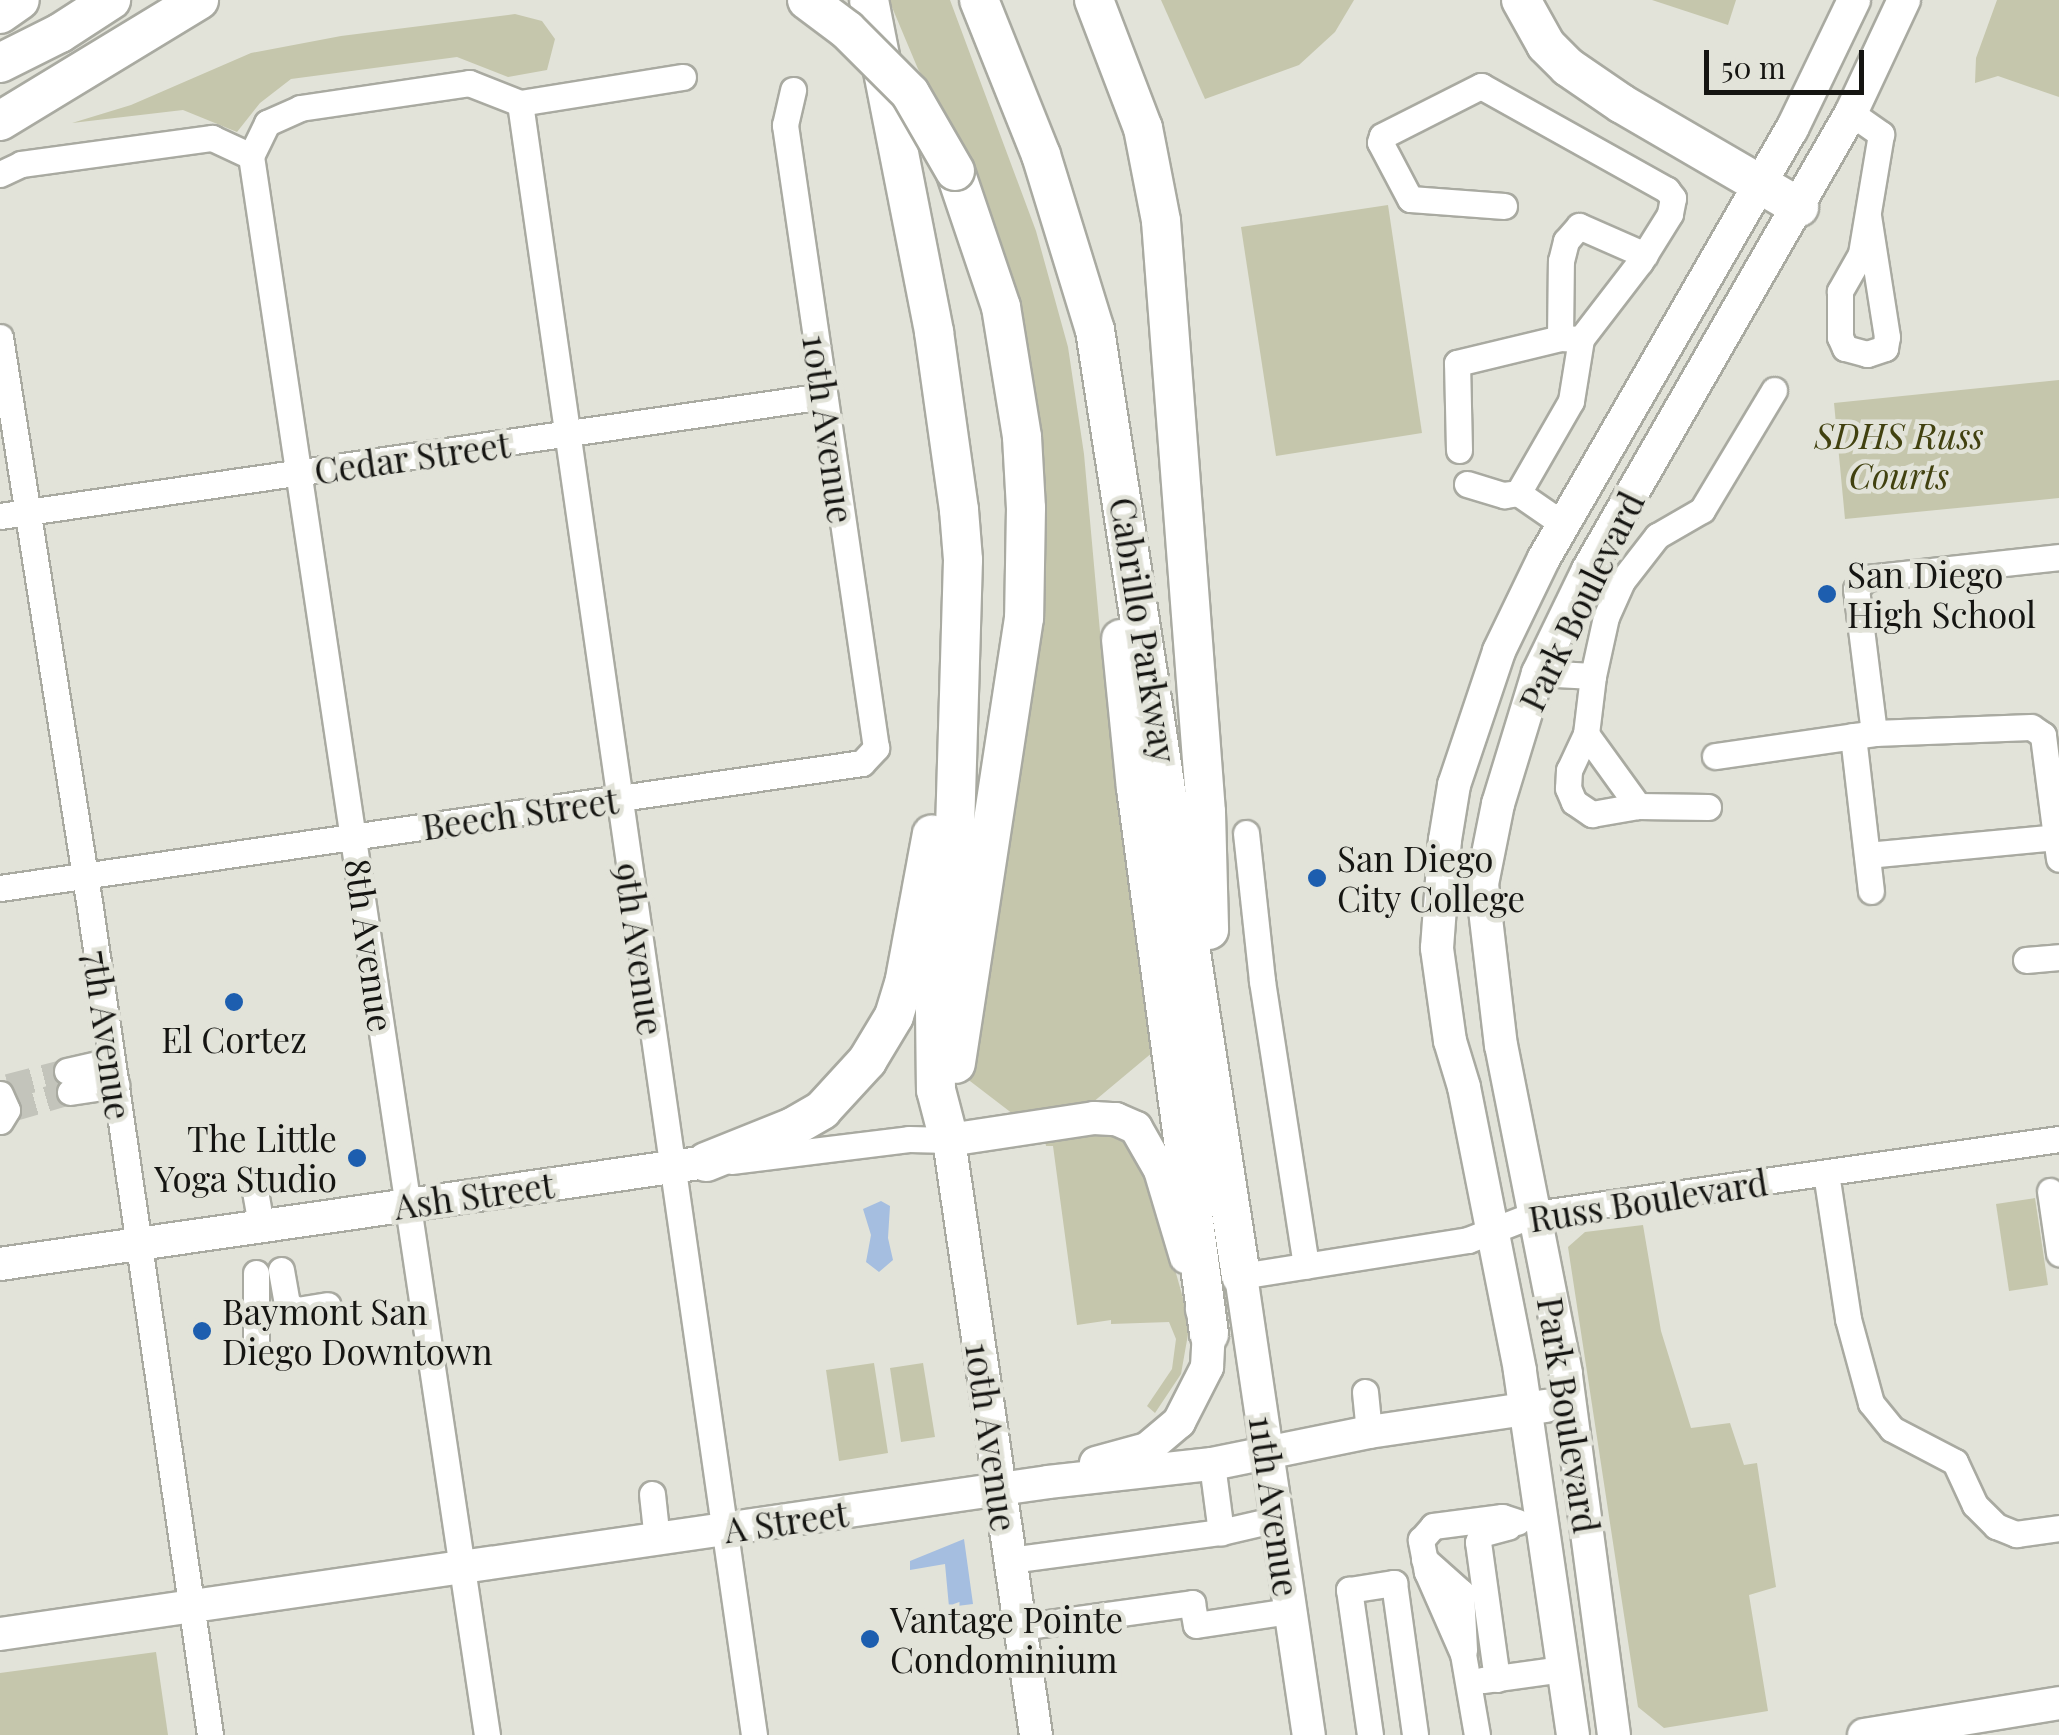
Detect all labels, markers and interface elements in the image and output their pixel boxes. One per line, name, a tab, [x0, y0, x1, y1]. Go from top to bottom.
scale bar	[1709, 30, 1869, 92]
text: 50 m	[1721, 47, 1786, 87]
street label: 10th Avenue	[795, 331, 863, 527]
park label: SDHS Russ Courts	[1814, 414, 1984, 496]
street label: Cedar Street	[311, 422, 513, 492]
street label: Park Boulevard	[1510, 485, 1652, 717]
street label: Cabrillo Parkway	[1102, 494, 1186, 766]
place label: San Diego High School	[1847, 553, 2036, 635]
marker: San Diego High School	[1816, 583, 1838, 605]
street label: Beech Street	[419, 778, 621, 848]
place label: San Diego City College	[1337, 837, 1526, 919]
street label: 8th Avenue	[337, 855, 403, 1035]
street label: 9th Avenue	[607, 859, 673, 1039]
marker: San Diego City College	[1306, 867, 1328, 889]
street label: 7th Avenue	[75, 947, 141, 1123]
marker: El Cortez	[223, 991, 245, 1013]
place label: El Cortez	[161, 1018, 307, 1060]
place label: The Little Yoga Studio	[154, 1117, 337, 1199]
marker: The Little Yoga Studio	[346, 1147, 368, 1169]
street label: Russ Boulevard	[1526, 1160, 1770, 1240]
street label: Ash Street	[391, 1163, 557, 1227]
place label: Baymont San Diego Downtown	[222, 1290, 493, 1372]
street label: Park Boulevard	[1530, 1294, 1608, 1536]
marker: Baymont San Diego Downtown	[191, 1320, 213, 1342]
street label: 10th Avenue	[958, 1339, 1026, 1535]
street label: 11th Avenue	[1241, 1412, 1309, 1600]
street label: A Street	[721, 1492, 851, 1550]
place label: Vantage Pointe Condominium	[890, 1598, 1123, 1680]
marker: Vantage Pointe Condominium	[859, 1628, 881, 1650]

